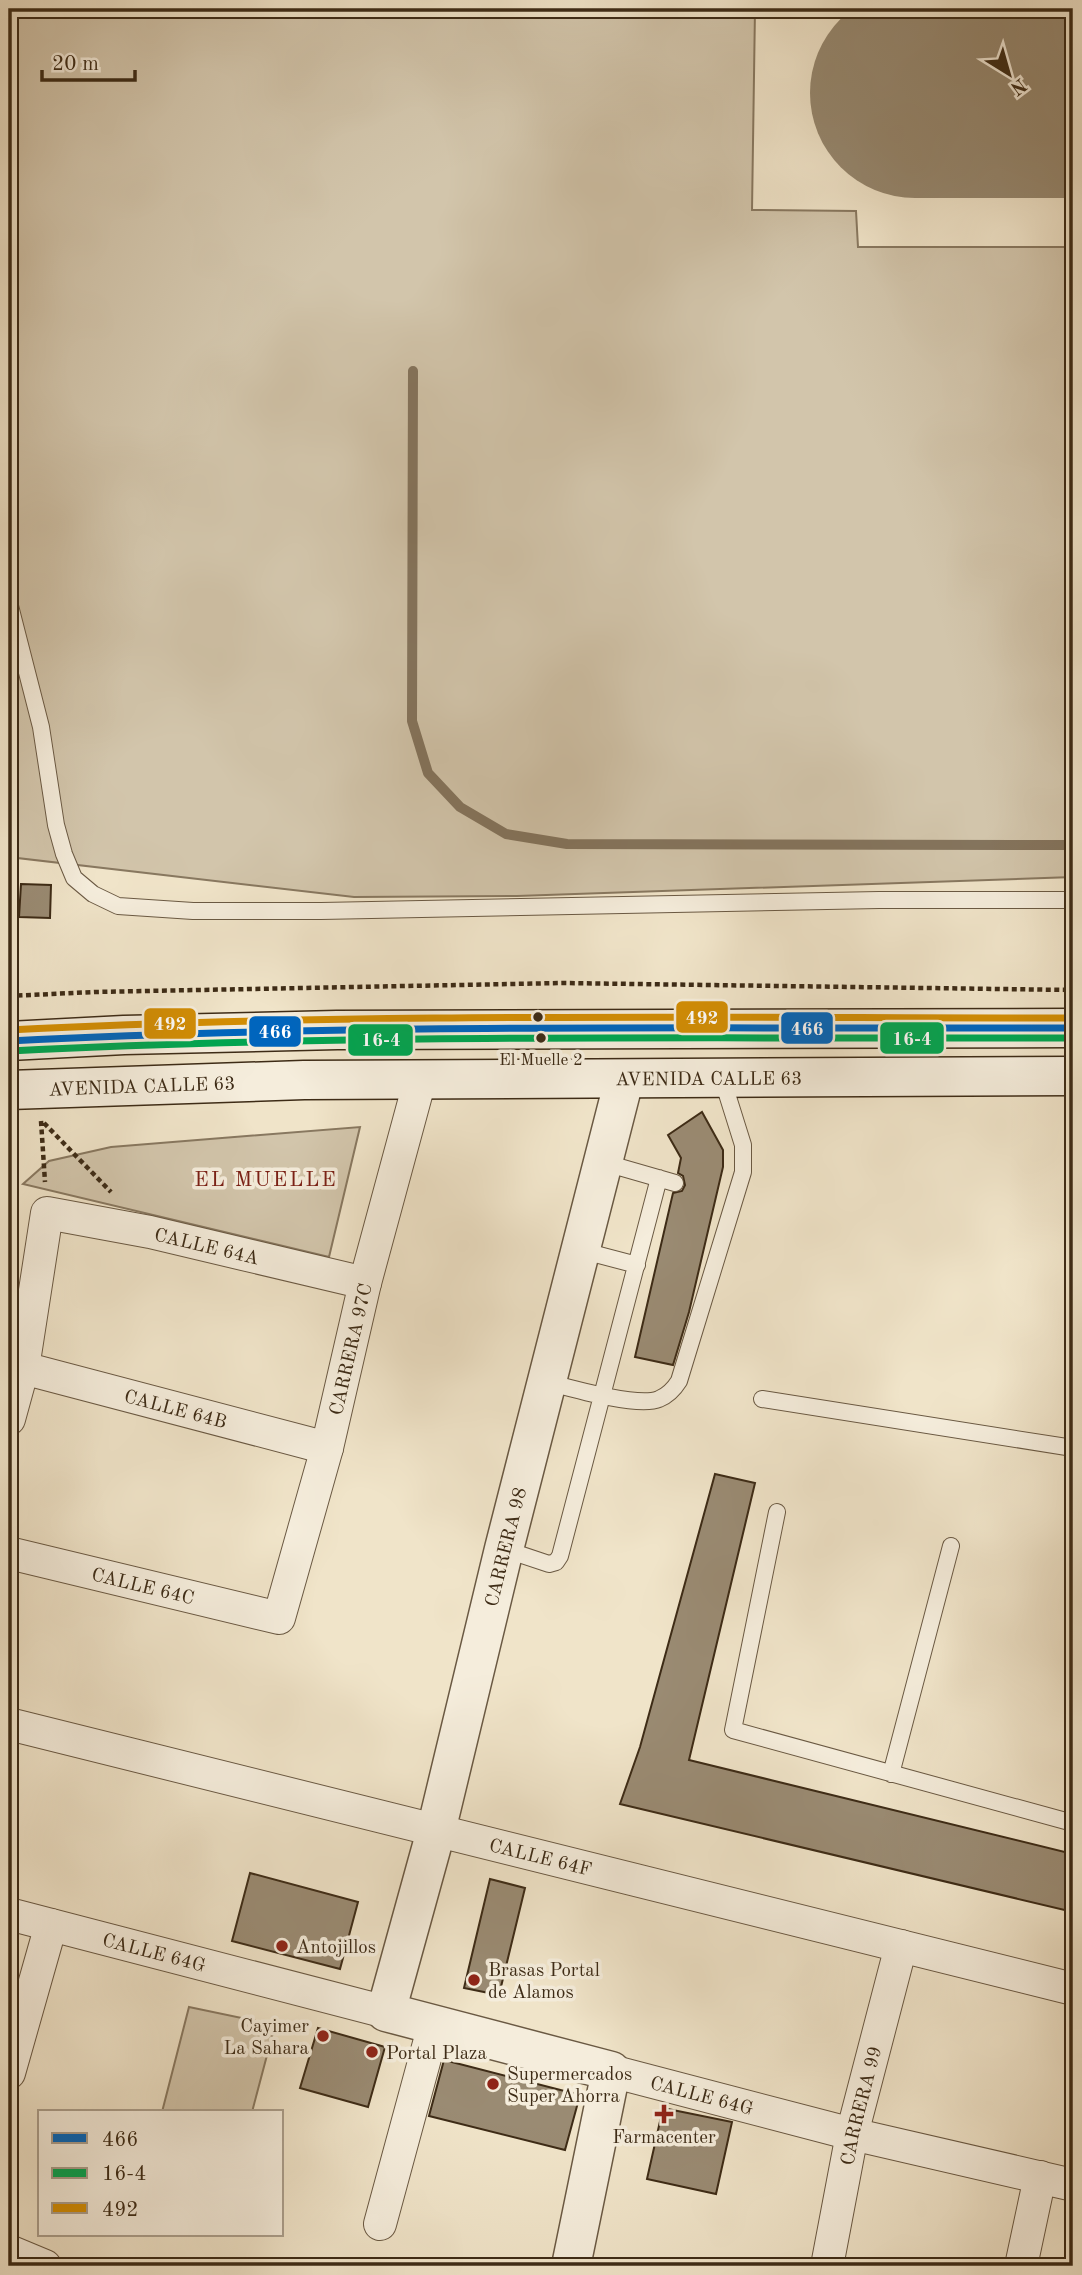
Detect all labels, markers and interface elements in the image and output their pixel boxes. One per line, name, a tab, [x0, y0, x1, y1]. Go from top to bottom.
scale bar	[42, 38, 135, 82]
north arrow	[974, 38, 1044, 108]
text: 20 m	[52, 54, 99, 75]
text: N	[1006, 74, 1029, 98]
line badge: 492	[675, 1000, 729, 1034]
line badge: 492	[143, 1007, 197, 1040]
unlabelled marker	[531, 1010, 545, 1024]
text: 492	[685, 1010, 719, 1029]
line badge: 466	[780, 1011, 834, 1045]
line badge: 466	[248, 1015, 302, 1048]
text: 492	[153, 1016, 187, 1035]
text: 466	[790, 1021, 824, 1040]
line badge: 16-4	[879, 1021, 945, 1055]
line badge: 16-4	[347, 1023, 414, 1057]
text: 466	[258, 1024, 292, 1043]
marker: El Muelle 2	[534, 1031, 548, 1045]
text: 16-4	[892, 1031, 932, 1050]
text: 16-4	[361, 1032, 401, 1051]
place label: El Muelle 2	[499, 1052, 583, 1069]
street label: AVENIDA CALLE 63	[615, 1070, 802, 1090]
street label: AVENIDA CALLE 63	[48, 1075, 236, 1101]
district label: EL MUELLE	[194, 1170, 338, 1191]
street label: CALLE 64A	[152, 1226, 261, 1270]
street label: CARRERA 97C	[328, 1282, 377, 1417]
street label: CALLE 64B	[122, 1388, 229, 1433]
street label: CARRERA 98	[483, 1486, 531, 1609]
street label: CALLE 64C	[89, 1566, 196, 1609]
street label: CALLE 64F	[487, 1837, 593, 1881]
street label: CALLE 64G	[100, 1932, 208, 1977]
marker: Antojillos	[274, 1938, 290, 1954]
place label: Antojillos	[296, 1939, 376, 1958]
place label: Brasas Portal de Alamos	[488, 1962, 600, 2003]
marker: Brasas Portal de Alamos	[466, 1972, 482, 1988]
place label: Cayimer La Sahara	[223, 2018, 310, 2059]
marker: Cayimer La Sahara	[315, 2028, 331, 2044]
marker: Portal Plaza	[364, 2044, 380, 2060]
street label: CARRERA 99	[839, 2044, 886, 2167]
place label: Portal Plaza	[386, 2045, 487, 2064]
place label: Supermercados Super Ahorra	[507, 2066, 632, 2107]
street label: CALLE 64G	[648, 2075, 755, 2120]
marker: Supermercados Super Ahorra	[485, 2076, 501, 2092]
marker: Farmacenter	[656, 2106, 672, 2122]
legend	[38, 2110, 284, 2236]
place label: Farmacenter	[612, 2129, 716, 2148]
text: 466	[102, 2130, 139, 2151]
text: 16-4	[102, 2164, 146, 2185]
text: 492	[102, 2200, 139, 2221]

